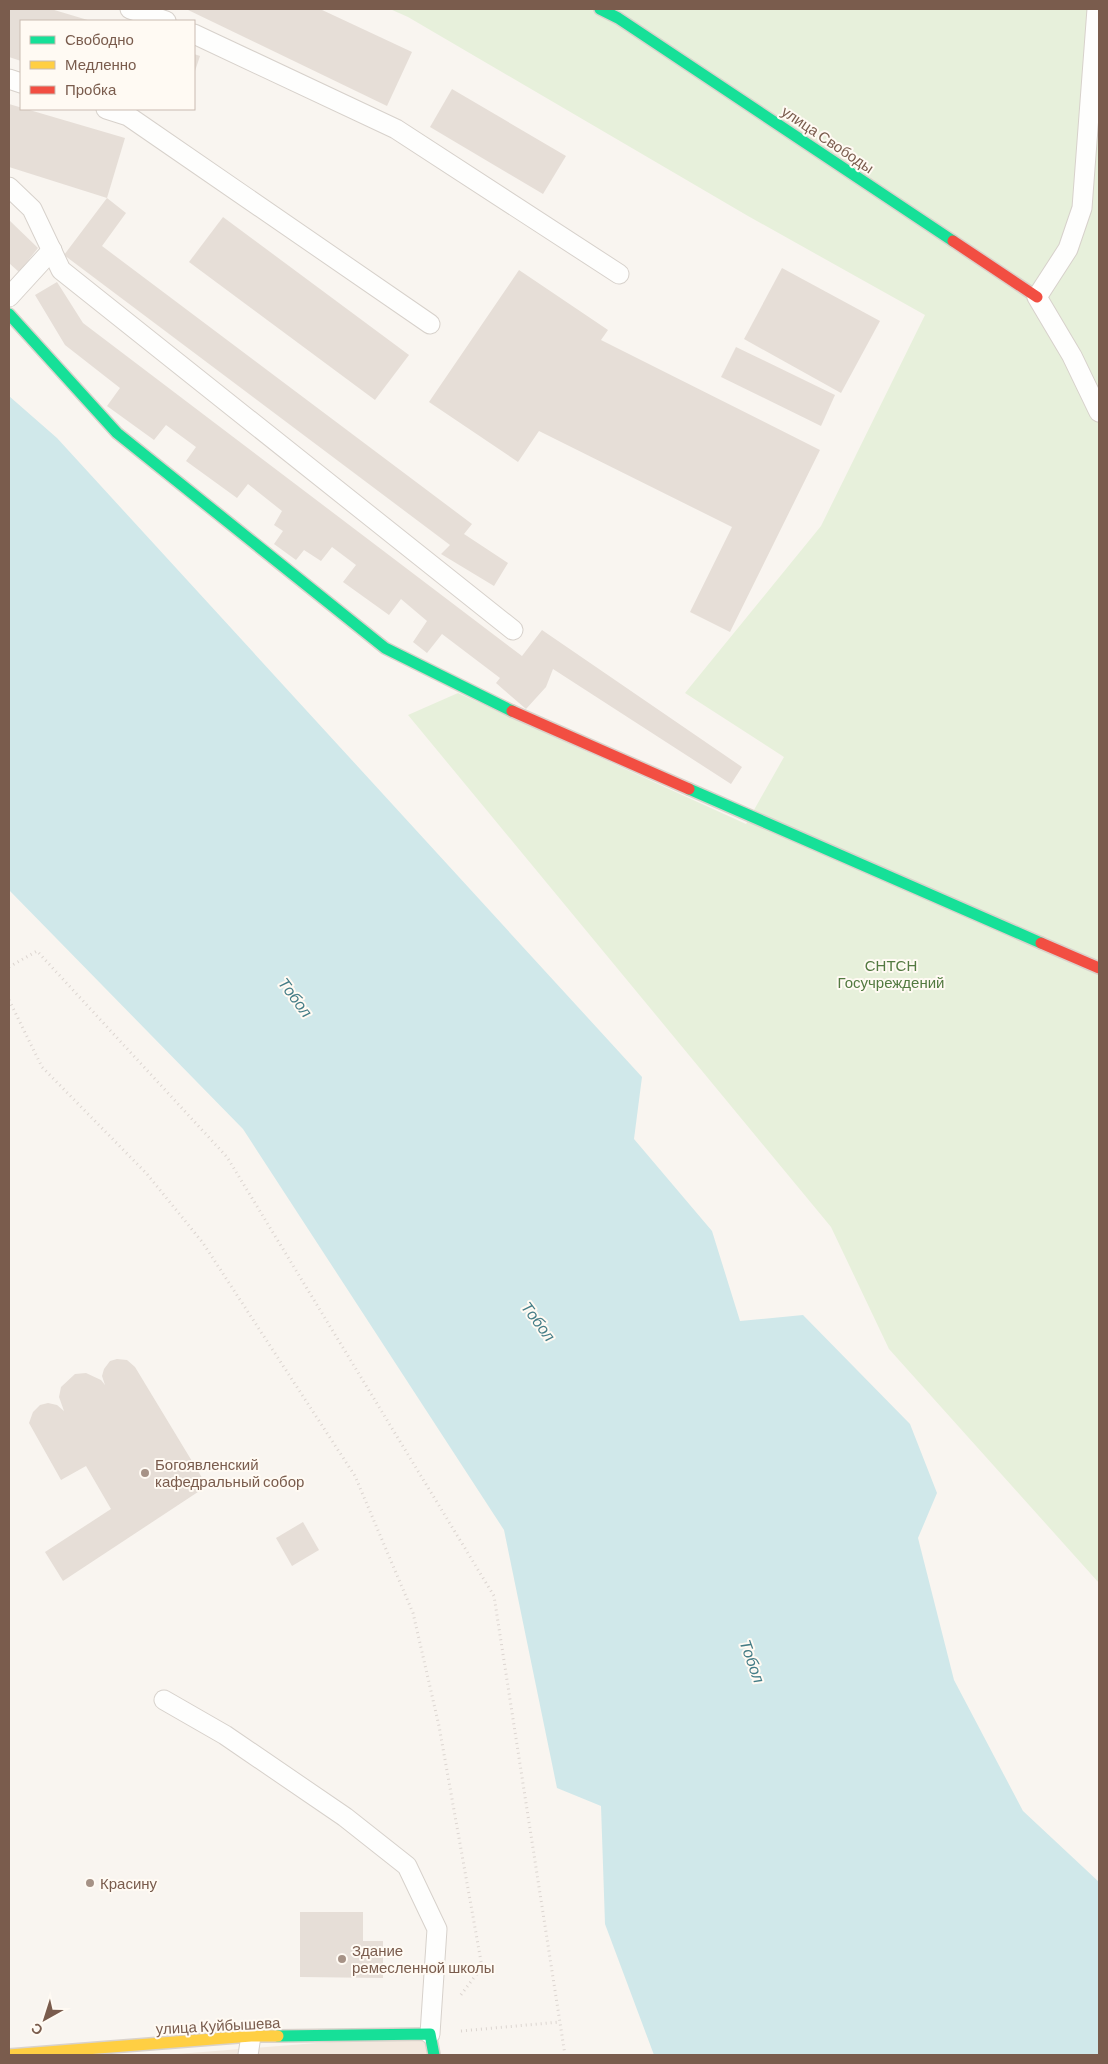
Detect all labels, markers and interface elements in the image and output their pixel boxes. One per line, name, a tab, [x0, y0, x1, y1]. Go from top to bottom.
legend	[20, 20, 195, 110]
text: Свободно	[65, 30, 134, 48]
text: Медленно	[65, 55, 136, 73]
text: Пробка	[65, 80, 117, 98]
street label: улица Свободы	[778, 102, 878, 176]
park label: СНТСН Госучреждений	[838, 956, 944, 991]
water label: Тобол	[275, 973, 317, 1021]
water label: Тобол	[518, 1297, 560, 1345]
place label: Богоявленский кафедральный собор	[155, 1455, 304, 1490]
marker: Богоявленский кафедральный собор	[139, 1467, 151, 1479]
water label: Тобол	[736, 1637, 770, 1685]
place label: Красину	[100, 1874, 158, 1892]
marker: Красину	[84, 1877, 96, 1889]
place label: Здание ремесленной школы	[352, 1941, 495, 1976]
marker: Здание ремесленной школы	[336, 1953, 348, 1965]
north arrow	[20, 1994, 70, 2044]
street label: улица Куйбышева	[155, 2013, 281, 2037]
text: С	[27, 2020, 46, 2039]

